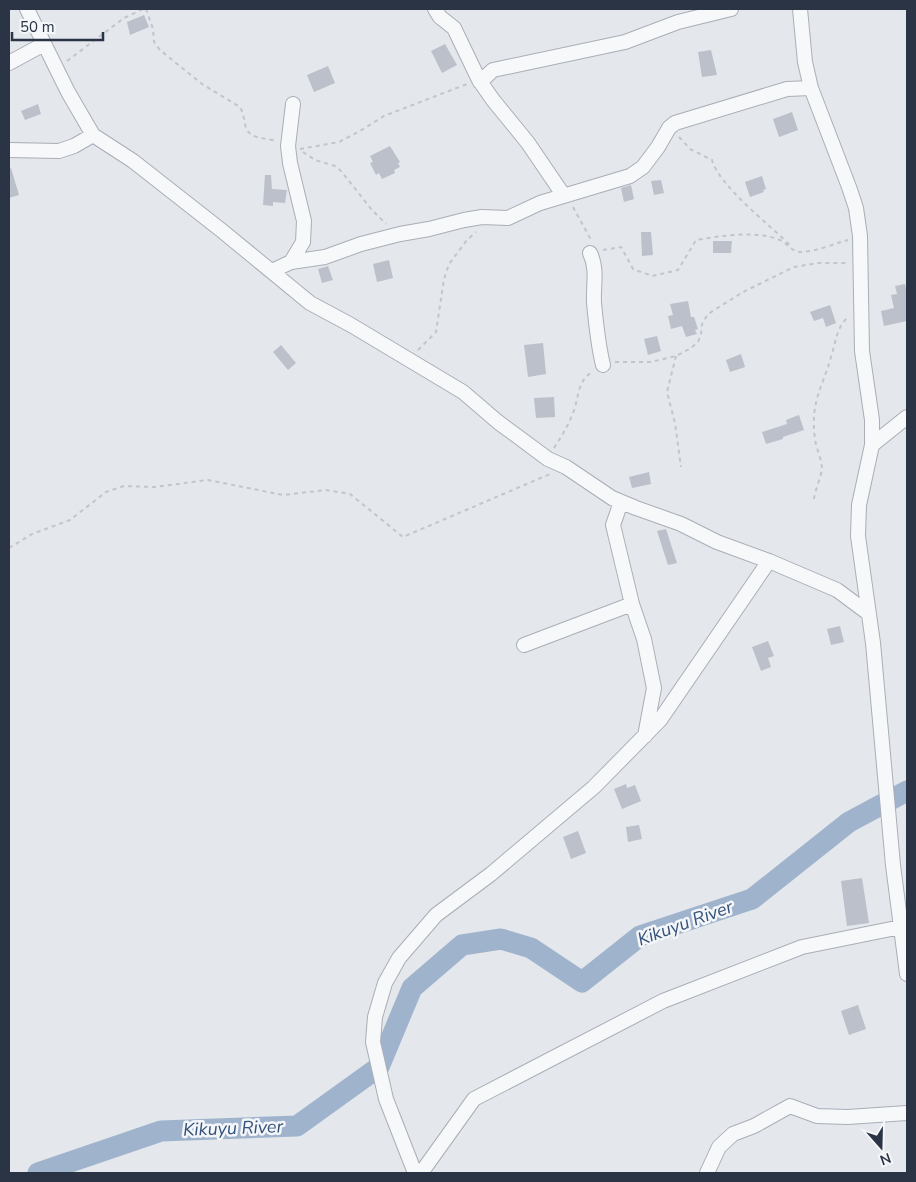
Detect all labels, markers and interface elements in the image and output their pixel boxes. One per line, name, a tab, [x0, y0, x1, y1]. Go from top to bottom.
scale bar	[12, 10, 104, 42]
text: 50 m	[20, 17, 55, 37]
water label: Kikuyu River	[634, 894, 737, 951]
water label: Kikuyu River	[183, 1114, 284, 1142]
north arrow	[856, 1122, 906, 1172]
text: N	[877, 1148, 893, 1169]

